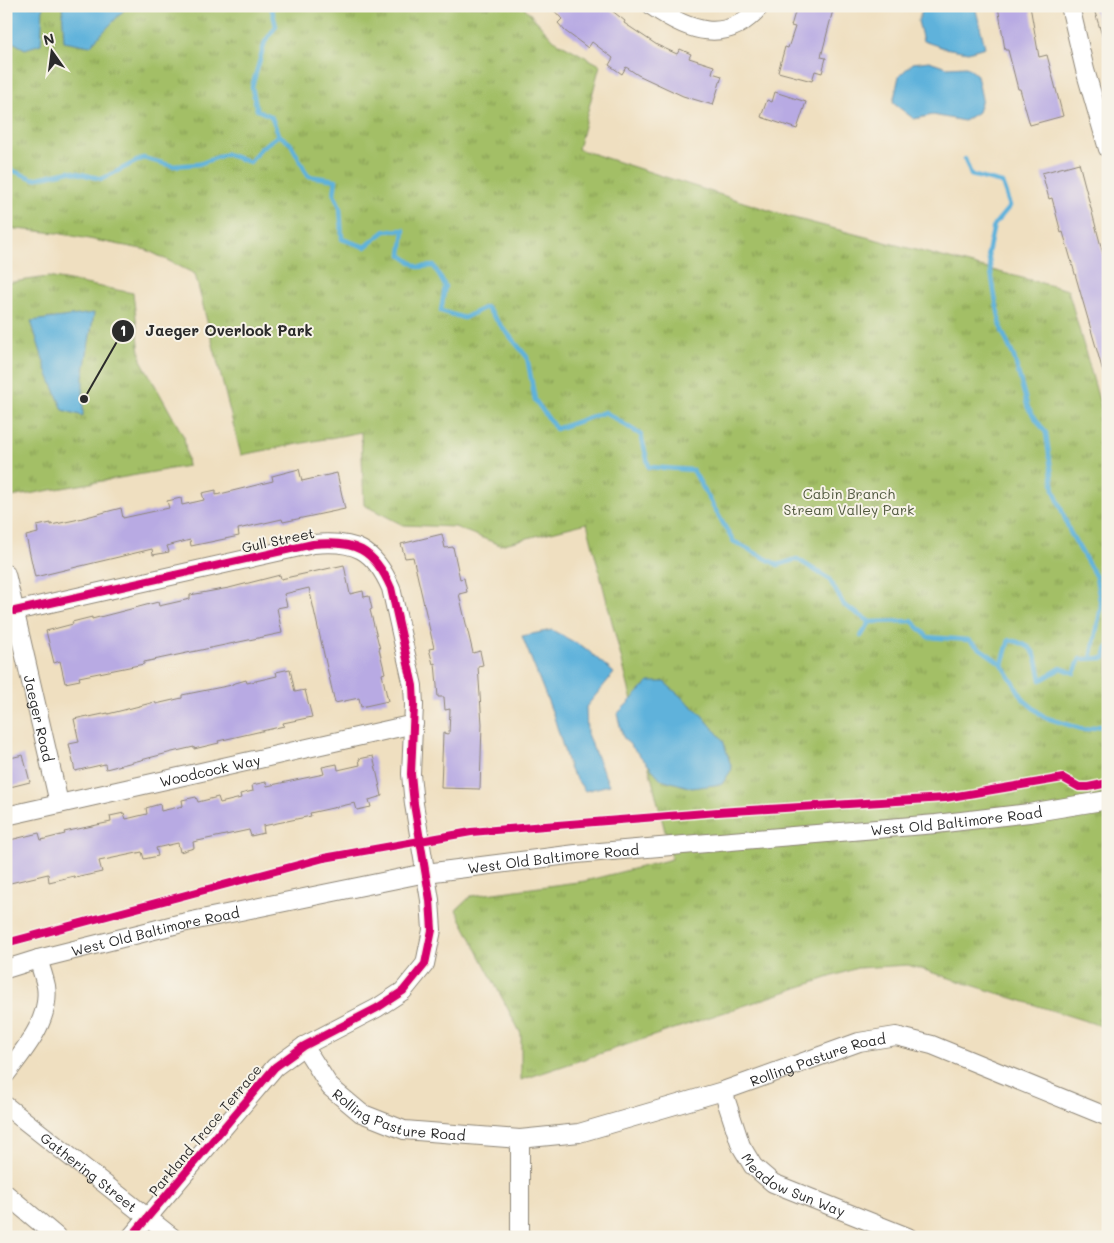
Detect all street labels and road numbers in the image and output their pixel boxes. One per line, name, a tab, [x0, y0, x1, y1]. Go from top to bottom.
street label: Gull Street	[240, 523, 316, 557]
street label: Jaeger Road	[20, 673, 59, 763]
street label: Woodcock Way	[158, 749, 262, 791]
street label: West Old Baltimore Road	[870, 801, 1044, 839]
street label: West Old Baltimore Road	[466, 839, 640, 877]
street label: West Old Baltimore Road	[69, 902, 241, 960]
street label: Rolling Pasture Road	[747, 1028, 887, 1090]
street label: Parkland Trace Terrace	[144, 1060, 266, 1200]
street label: Rolling Pasture Road	[329, 1084, 466, 1144]
street label: Gathering Street	[37, 1128, 141, 1216]
street label: Meadow Sun Way	[738, 1149, 848, 1220]

